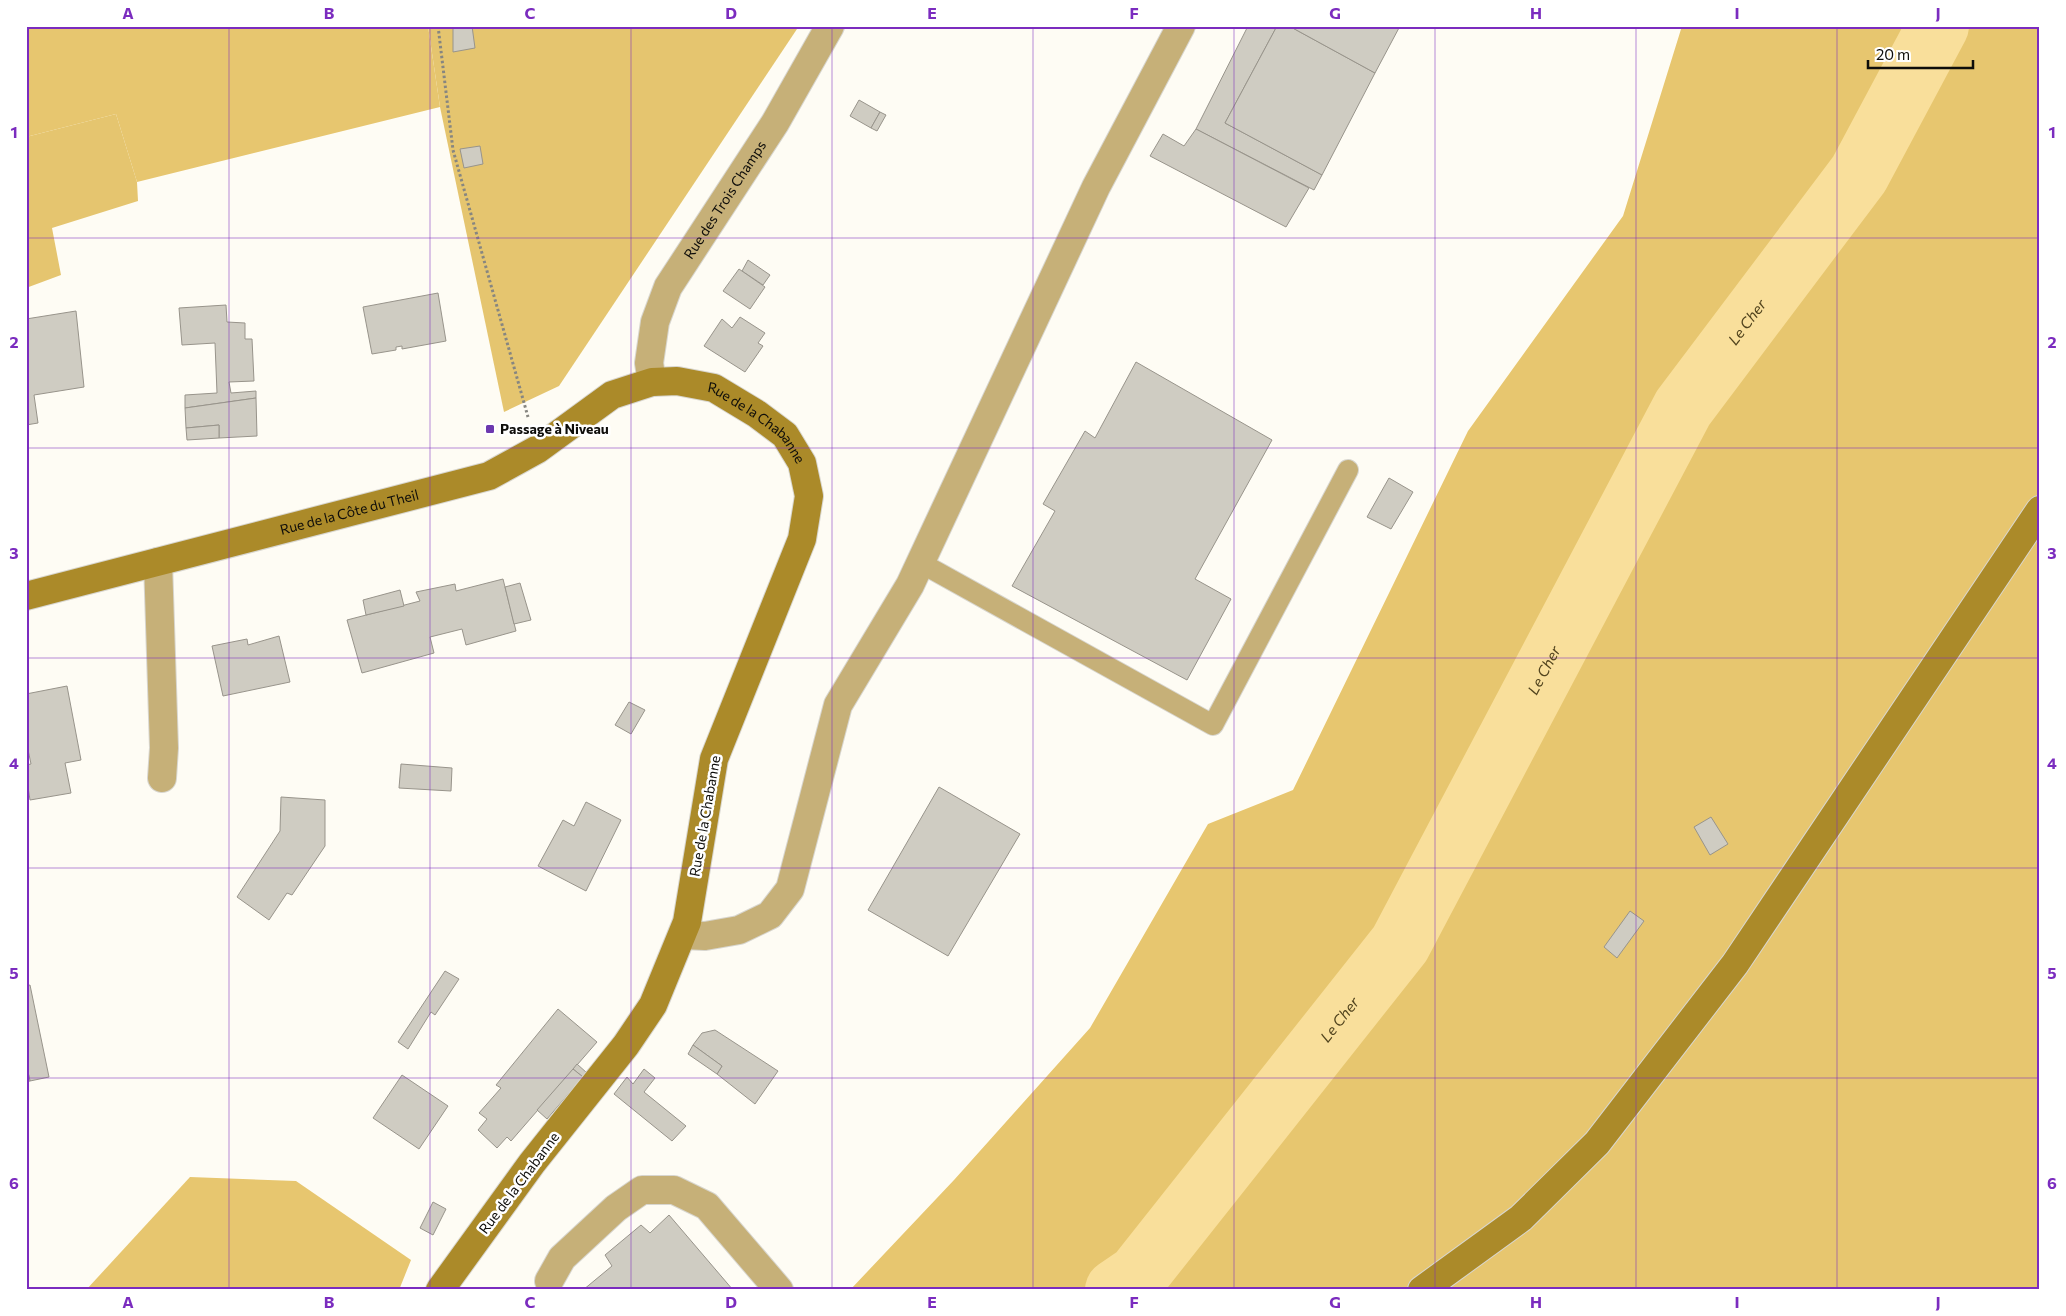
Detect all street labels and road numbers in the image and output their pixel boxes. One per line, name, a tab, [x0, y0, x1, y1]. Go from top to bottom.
street label: Rue des Trois Champs	[680, 137, 769, 262]
street label: Rue de la Chabanne	[707, 378, 809, 466]
street label: Rue de la Côte du Theil	[278, 486, 420, 538]
street label: Rue de la Chabanne	[685, 754, 724, 878]
street label: Rue de la Chabanne	[475, 1129, 562, 1237]

